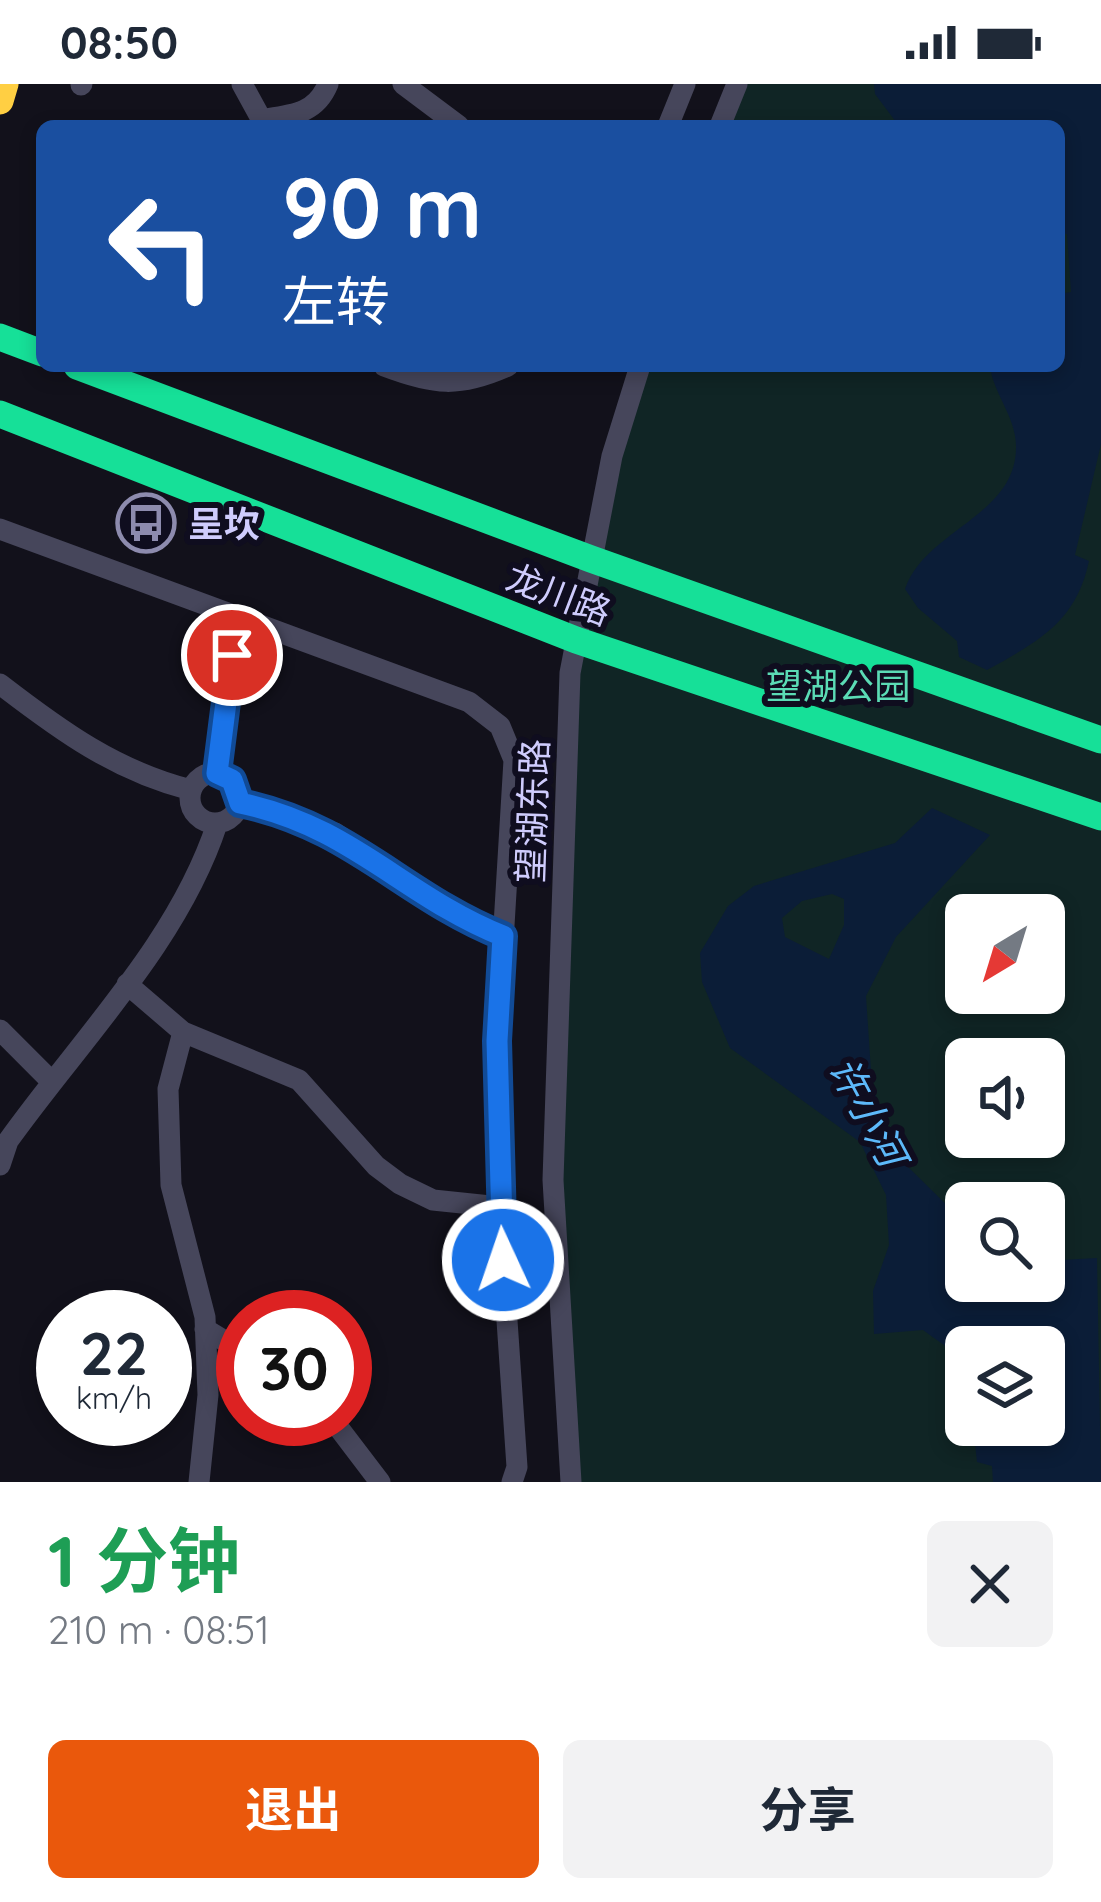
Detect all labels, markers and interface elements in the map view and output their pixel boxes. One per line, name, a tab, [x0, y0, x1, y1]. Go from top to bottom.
text: 08:50	[60, 14, 178, 70]
text: 90 m	[282, 154, 482, 259]
icon: left	[84, 168, 240, 324]
text: 左转	[282, 267, 390, 335]
bus stop icon: 呈坎	[115, 492, 177, 554]
place label: 呈坎	[188, 501, 260, 546]
street label: 龙川路	[501, 554, 617, 634]
pin	[181, 604, 283, 706]
icon: arrive	[199, 622, 265, 688]
park label: 望湖公园	[766, 663, 910, 708]
street label: 望湖东路	[507, 738, 557, 884]
north arrow	[945, 894, 1065, 1014]
map controls	[945, 894, 1065, 1446]
button: sound	[945, 1038, 1065, 1158]
water label: 许小河	[819, 1048, 920, 1180]
button: search	[945, 1182, 1065, 1302]
position arrow	[440, 1197, 566, 1323]
speed limit sign: 30	[216, 1290, 372, 1446]
text: 22	[80, 1315, 148, 1390]
button: layers	[945, 1326, 1065, 1446]
text: km/h	[76, 1379, 152, 1417]
text: 1 分钟	[48, 1515, 240, 1605]
button: close	[927, 1521, 1053, 1647]
text: 210 m · 08:51	[48, 1605, 270, 1654]
button: 退出	[48, 1740, 539, 1878]
button: 分享	[563, 1740, 1053, 1878]

